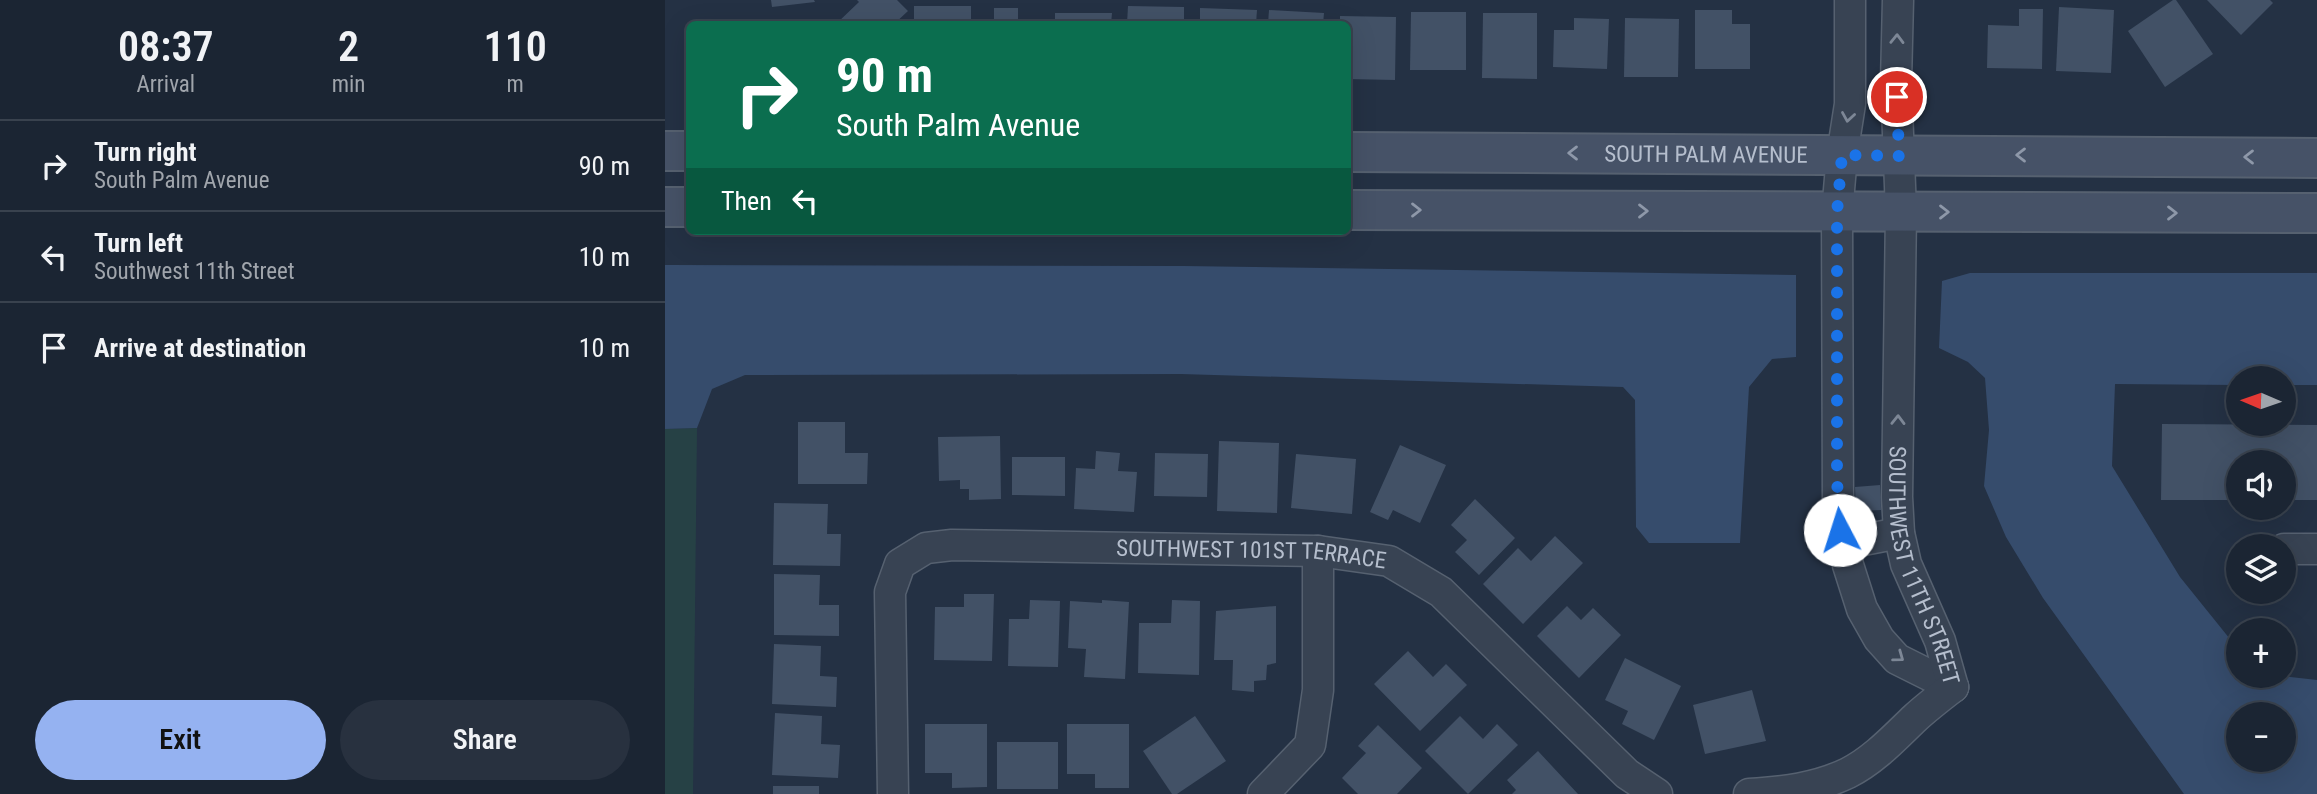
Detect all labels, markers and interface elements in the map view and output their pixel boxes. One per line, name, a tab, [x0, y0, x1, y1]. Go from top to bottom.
text: 08:37	[118, 22, 214, 71]
text: 2	[338, 22, 359, 71]
text: 110	[484, 22, 547, 71]
one-way arrow	[1889, 33, 1905, 43]
text: 90 m	[836, 47, 933, 104]
icon: right	[721, 49, 812, 140]
pin	[1867, 67, 1927, 127]
text: Arrival	[137, 71, 195, 98]
text: min	[332, 71, 365, 98]
text: m	[507, 71, 524, 98]
icon: arrive	[1878, 78, 1916, 116]
text: South Palm Avenue	[836, 106, 1080, 144]
one-way arrow	[1841, 111, 1856, 123]
text: Turn right	[94, 137, 196, 167]
street label: SOUTH PALM AVENUE	[1604, 140, 1808, 168]
one-way arrow	[1568, 145, 1578, 161]
icon: right	[35, 147, 73, 185]
one-way arrow	[2016, 148, 2027, 163]
one-way arrow	[2243, 149, 2254, 165]
text: 90 m	[579, 151, 630, 181]
text: South Palm Avenue	[94, 167, 270, 194]
icon: left	[786, 182, 824, 220]
text: Then	[721, 186, 772, 216]
one-way arrow	[1411, 202, 1421, 218]
one-way arrow	[1638, 203, 1649, 219]
one-way arrow	[1939, 204, 1950, 220]
one-way arrow	[2167, 205, 2177, 221]
text: Turn left	[94, 228, 183, 258]
icon: left	[35, 238, 73, 276]
text: 10 m	[579, 242, 630, 272]
text: Southwest 11th Street	[94, 258, 295, 285]
icon: arrive	[35, 329, 73, 367]
text: Arrive at destination	[94, 333, 306, 363]
text: 10 m	[579, 333, 630, 363]
north arrow	[2226, 366, 2296, 436]
map controls	[2226, 366, 2296, 772]
one-way arrow	[1890, 415, 1906, 425]
street label: SOUTHWEST 11TH STREET	[1883, 446, 1965, 688]
button: sound	[2226, 450, 2296, 520]
position arrow	[1803, 493, 1877, 567]
street label: SOUTHWEST 101ST TERRACE	[1116, 534, 1388, 574]
button: layers	[2226, 534, 2296, 604]
button: +	[2226, 618, 2296, 688]
one-way arrow	[1891, 649, 1904, 662]
button: Exit	[35, 700, 326, 780]
button: Share	[340, 700, 630, 780]
button: −	[2226, 702, 2296, 772]

